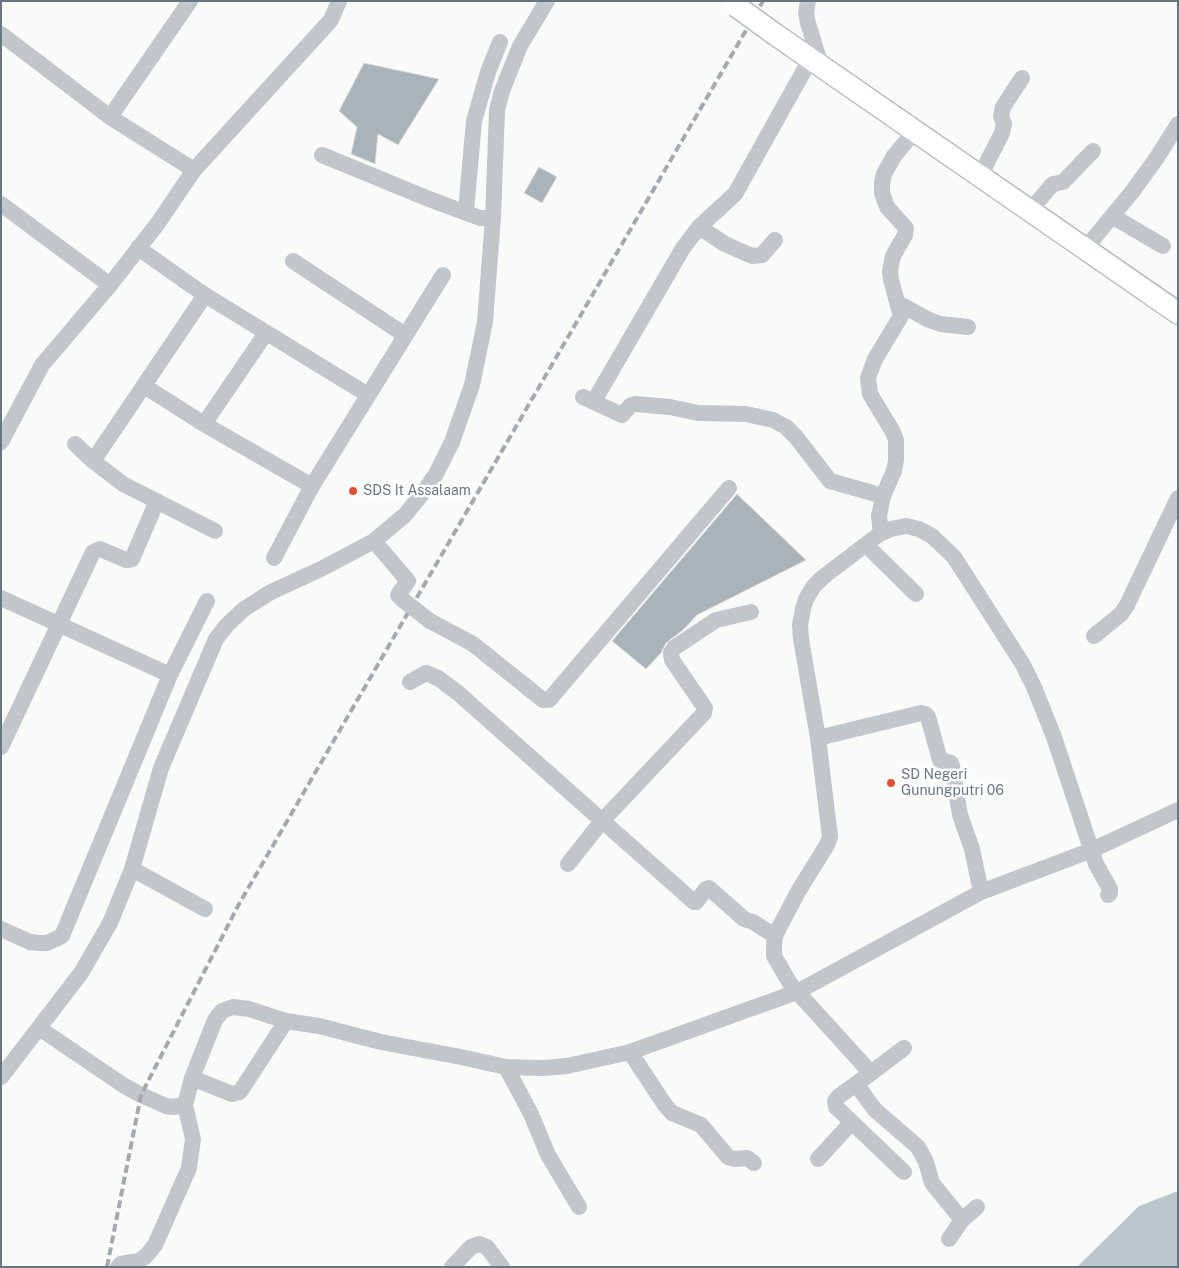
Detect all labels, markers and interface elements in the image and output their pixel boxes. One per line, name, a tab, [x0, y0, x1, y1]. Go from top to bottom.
place label: SDS It Assalaam	[363, 483, 471, 499]
marker: SDS It Assalaam	[347, 485, 359, 497]
place label: SD Negeri Gunungputri 06	[901, 767, 1004, 800]
marker: SD Negeri Gunungputri 06	[885, 777, 897, 789]

